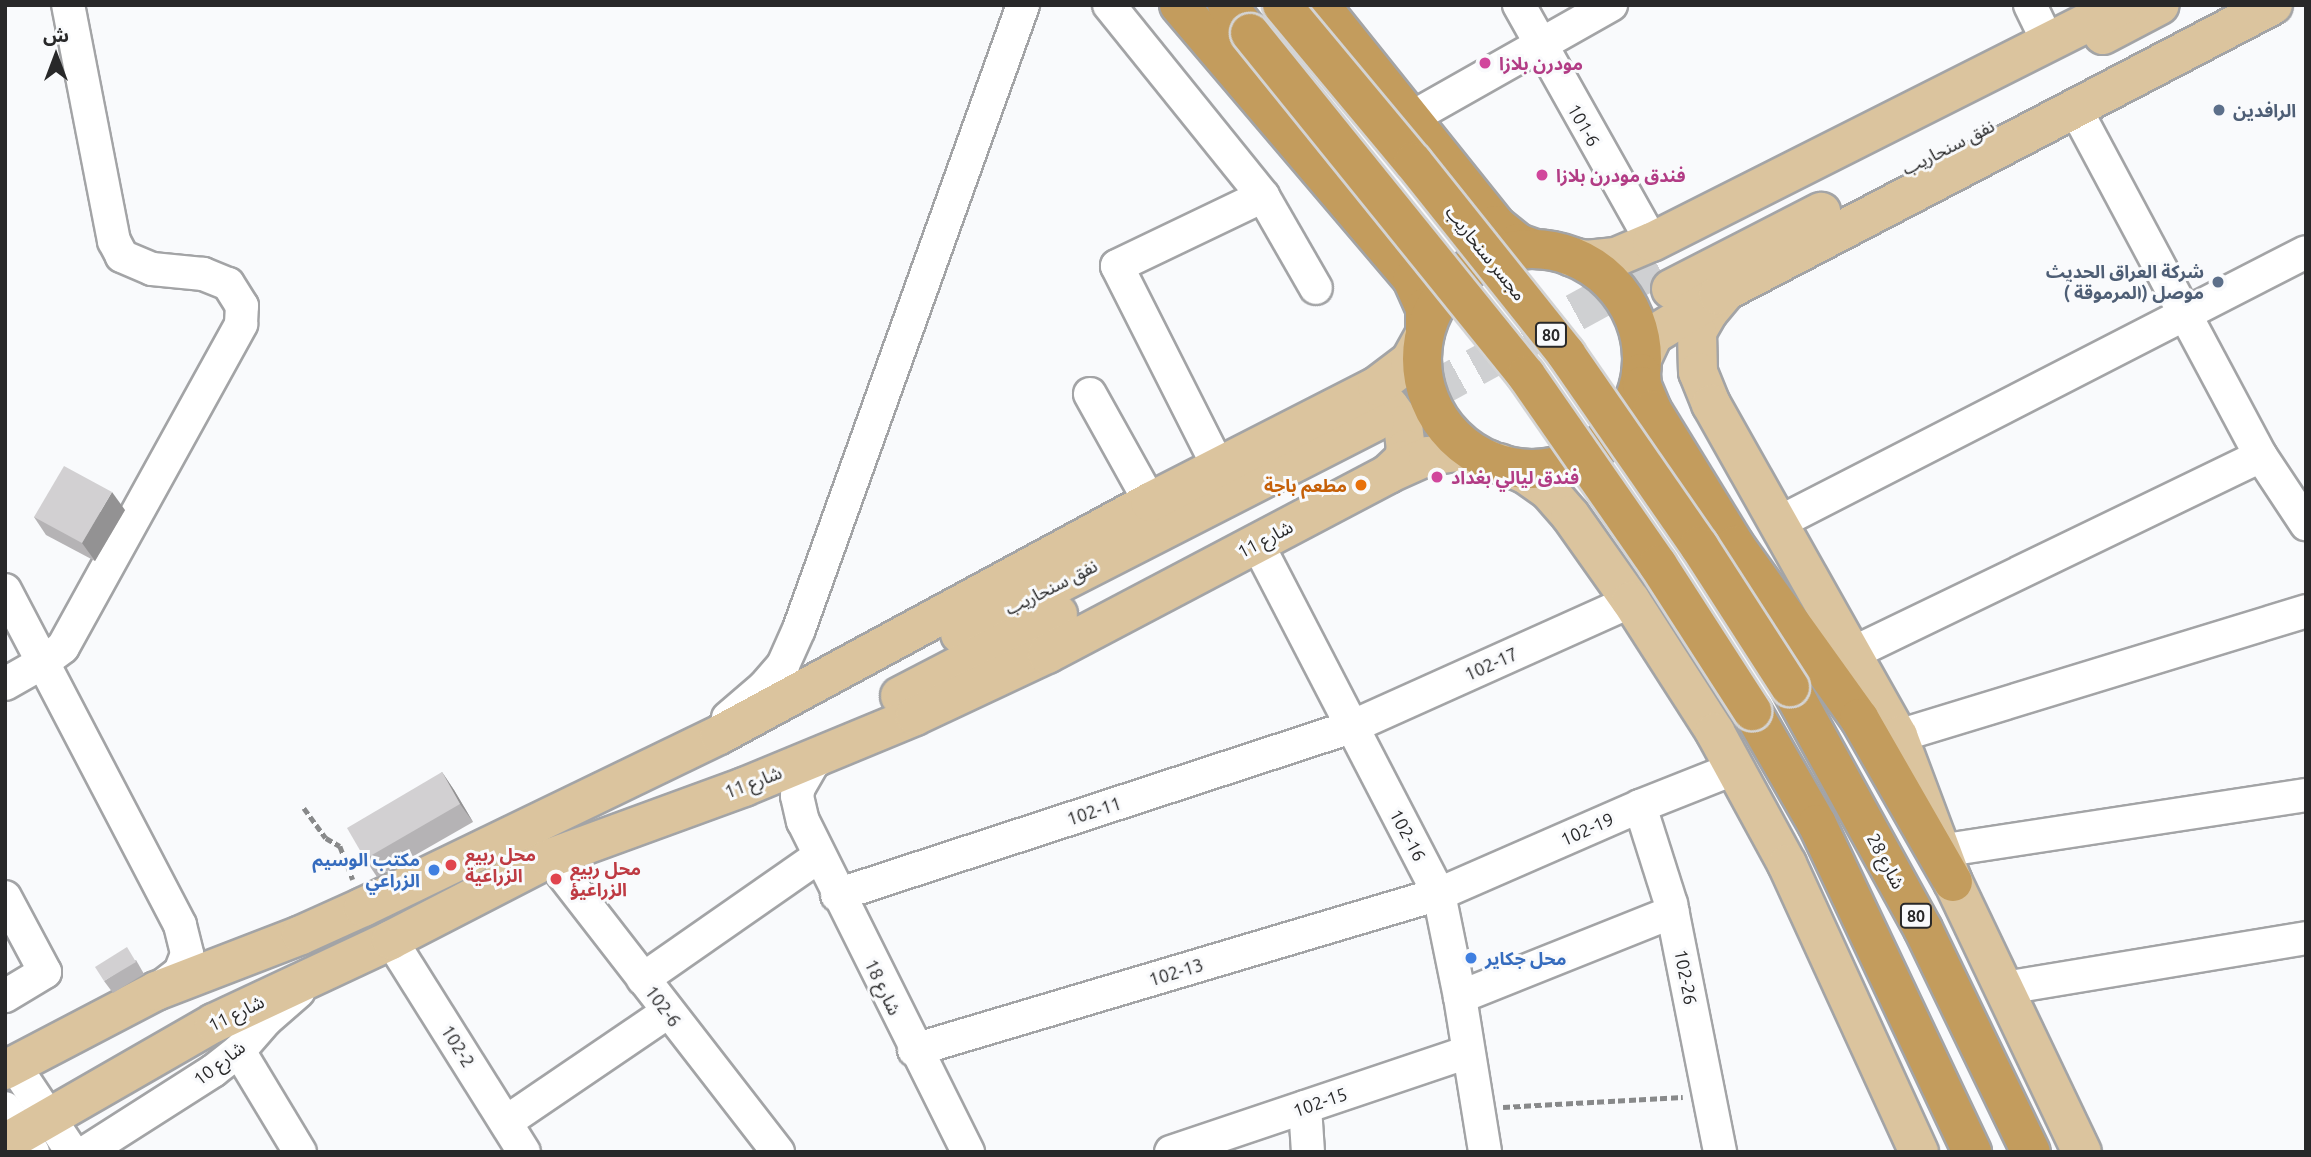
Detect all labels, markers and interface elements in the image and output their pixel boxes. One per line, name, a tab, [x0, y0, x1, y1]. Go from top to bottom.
north arrow	[21, 21, 91, 91]
text: ش	[43, 24, 69, 46]
place label: مودرن بلازا	[1499, 52, 1583, 74]
marker: مودرن بلازا	[1477, 55, 1493, 71]
place label: الرافدين	[2233, 99, 2296, 121]
street label: 101-6	[1563, 100, 1605, 150]
marker: الرافدين	[2211, 102, 2227, 118]
street label: نفق سنحاريب	[1898, 115, 1998, 179]
place label: فندق مودرن بلازا	[1556, 164, 1685, 186]
marker: فندق مودرن بلازا	[1534, 167, 1550, 183]
street label: مجسر سنحاريب	[1441, 201, 1531, 305]
place label: شركة العراق الحديث ( المرموقة) موصل	[2046, 261, 2204, 304]
marker: شركة العراق الحديث ( المرموقة) موصل	[2210, 274, 2226, 290]
road number: 80	[1534, 322, 1568, 348]
place label: فندق ليالي بغداد	[1451, 466, 1579, 488]
marker: فندق ليالي بغداد	[1429, 469, 1445, 485]
place label: مطعم باجة	[1264, 474, 1347, 496]
marker: مطعم باجة	[1353, 477, 1369, 493]
street label: شارع 11	[1234, 515, 1296, 563]
street label: نفق سنحاريب	[1001, 555, 1101, 619]
street label: 102-17	[1461, 643, 1521, 685]
street label: شارع 11	[721, 761, 785, 803]
street label: 102-11	[1064, 792, 1124, 830]
street label: 102-16	[1385, 805, 1431, 865]
street label: 102-19	[1557, 808, 1617, 850]
street label: شارع 28	[1862, 830, 1910, 892]
place label: محل ربيع الزراعية	[465, 844, 536, 886]
place label: مكتب الوسيم الزراعي	[312, 849, 420, 892]
marker: محل ربيع الزراعية	[443, 857, 459, 873]
place label: محل ربيع الزراعيؤ	[570, 858, 641, 900]
marker: مكتب الوسيم الزراعي	[426, 862, 442, 878]
marker: محل ربيع الزراعيؤ	[548, 871, 564, 887]
road number: 80	[1898, 904, 1934, 928]
place label: محل جكاير	[1485, 947, 1567, 969]
street label: 102-26	[1670, 947, 1702, 1007]
marker: محل جكاير	[1463, 950, 1479, 966]
street label: 102-13	[1146, 953, 1206, 991]
street label: شارع 18	[860, 956, 906, 1018]
street label: 102-6	[641, 981, 685, 1031]
street label: شارع 11	[205, 990, 267, 1036]
street label: 102-2	[437, 1021, 479, 1071]
street label: شارع 10	[189, 1036, 249, 1090]
street label: 102-15	[1290, 1083, 1350, 1121]

